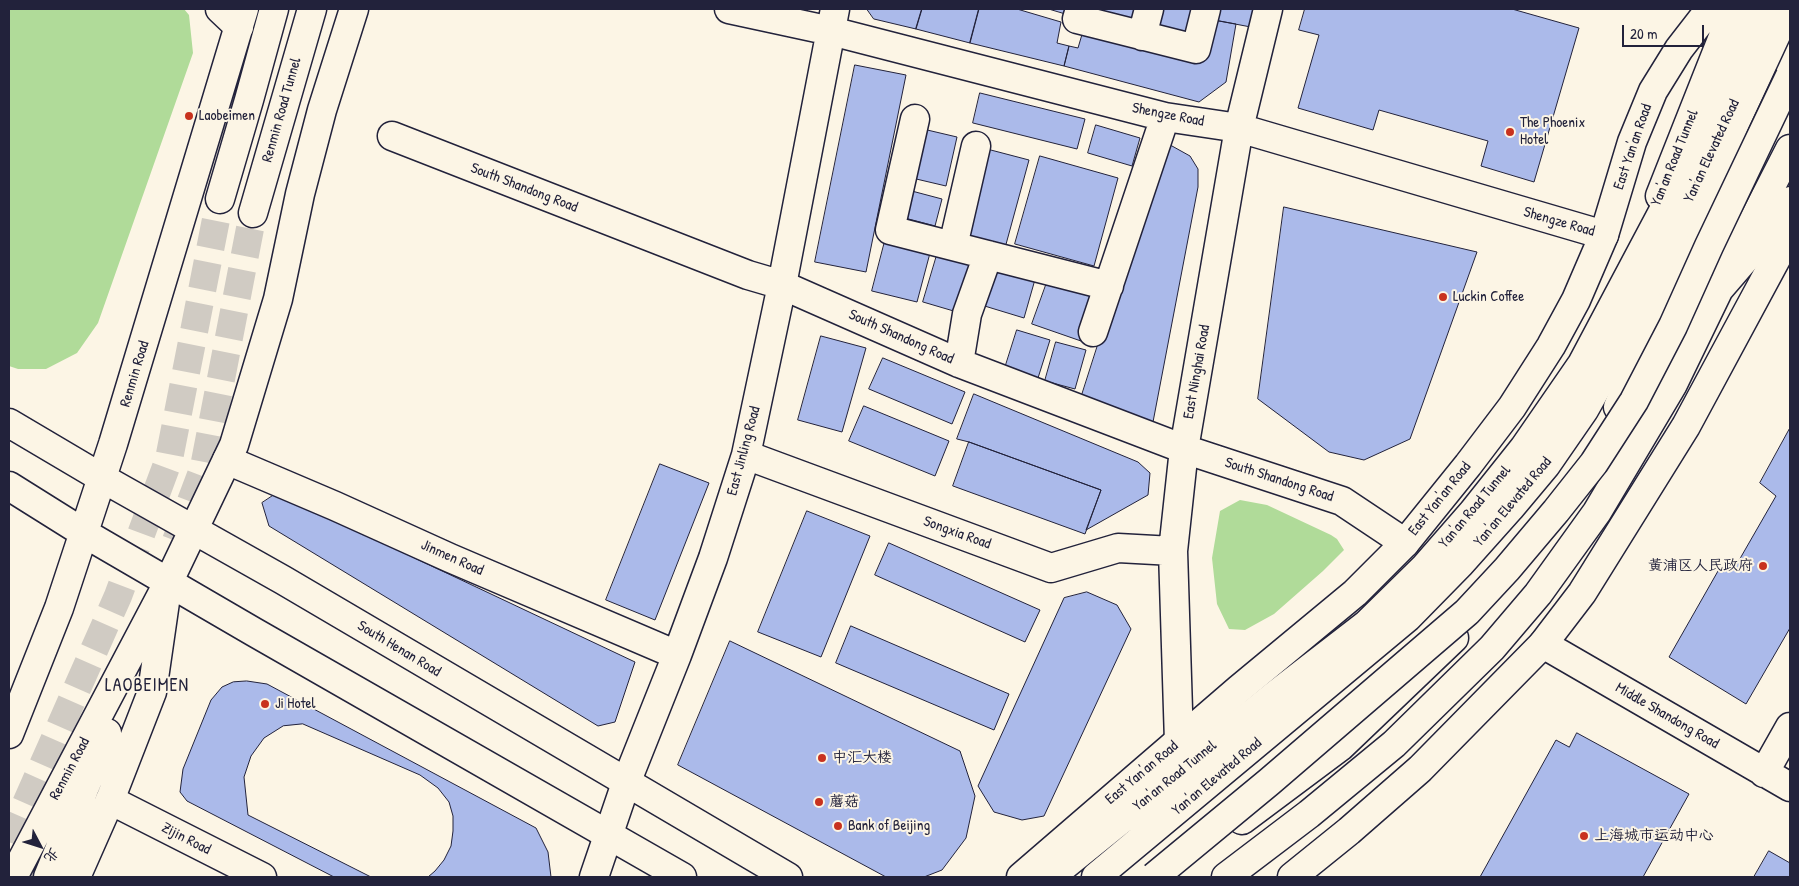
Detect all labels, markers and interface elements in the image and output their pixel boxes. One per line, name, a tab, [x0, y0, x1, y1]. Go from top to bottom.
scale bar	[1624, 15, 1706, 47]
text: 20 m	[1630, 23, 1657, 44]
street label: Renmin Road Tunnel	[258, 56, 306, 164]
street label: Yan'an Elevated Road	[1680, 97, 1744, 205]
street label: Shengze Road	[1130, 99, 1206, 131]
street label: East Yan'an Road	[1610, 102, 1656, 192]
place label: Laobeimen	[199, 107, 255, 125]
street label: Yan'an Road Tunnel	[1647, 107, 1703, 209]
marker: Laobeimen	[183, 110, 195, 122]
place label: The Phoenix Hotel	[1520, 114, 1585, 149]
marker: The Phoenix Hotel	[1504, 126, 1516, 138]
street label: South Shandong Road	[468, 159, 580, 217]
street label: Shengze Road	[1521, 203, 1597, 241]
place label: Luckin Coffee	[1453, 288, 1524, 306]
marker: Luckin Coffee	[1437, 291, 1449, 303]
street label: South Shandong Road	[846, 306, 956, 368]
street label: East Ninghai Road	[1180, 324, 1214, 420]
street label: Renmin Road	[116, 339, 154, 409]
street label: East Jinling Road	[723, 405, 765, 497]
street label: South Shandong Road	[1222, 454, 1336, 506]
street label: Yan'an Elevated Road	[1470, 454, 1556, 550]
street label: East Yan'an Road	[1405, 459, 1475, 539]
street label: Yan'an Road Tunnel	[1435, 462, 1515, 552]
street label: Songxia Road	[921, 513, 993, 553]
street label: Jinmen Road	[418, 536, 486, 580]
place label: 黄浦区人民政府	[1648, 557, 1753, 575]
marker: 黄浦区人民政府	[1757, 560, 1769, 572]
street label: South Henan Road	[354, 617, 444, 681]
district label: LAOBEIMEN	[104, 675, 190, 697]
street label: Middle Shandong Road	[1612, 679, 1722, 753]
place label: Ji Hotel	[275, 695, 316, 713]
marker: Ji Hotel	[259, 698, 271, 710]
street label: Yan'an Elevated Road	[1169, 734, 1265, 820]
street label: Renmin Road	[46, 735, 94, 803]
street label: East Yan'an Road	[1102, 737, 1182, 809]
street label: Yan'an Road Tunnel	[1130, 737, 1220, 815]
place label: 中汇大楼	[832, 749, 892, 767]
marker: 中汇大楼	[816, 752, 828, 764]
place label: 蘑菇	[829, 793, 859, 811]
marker: 蘑菇	[813, 796, 825, 808]
place label: Bank of Beijing	[848, 817, 930, 835]
street label: Zijin Road	[158, 819, 214, 859]
marker: Bank of Beijing	[832, 820, 844, 832]
north arrow	[15, 821, 65, 871]
place label: 上海城市运动中心	[1594, 827, 1714, 845]
marker: 上海城市运动中心	[1578, 830, 1590, 842]
text: 北	[40, 844, 64, 867]

